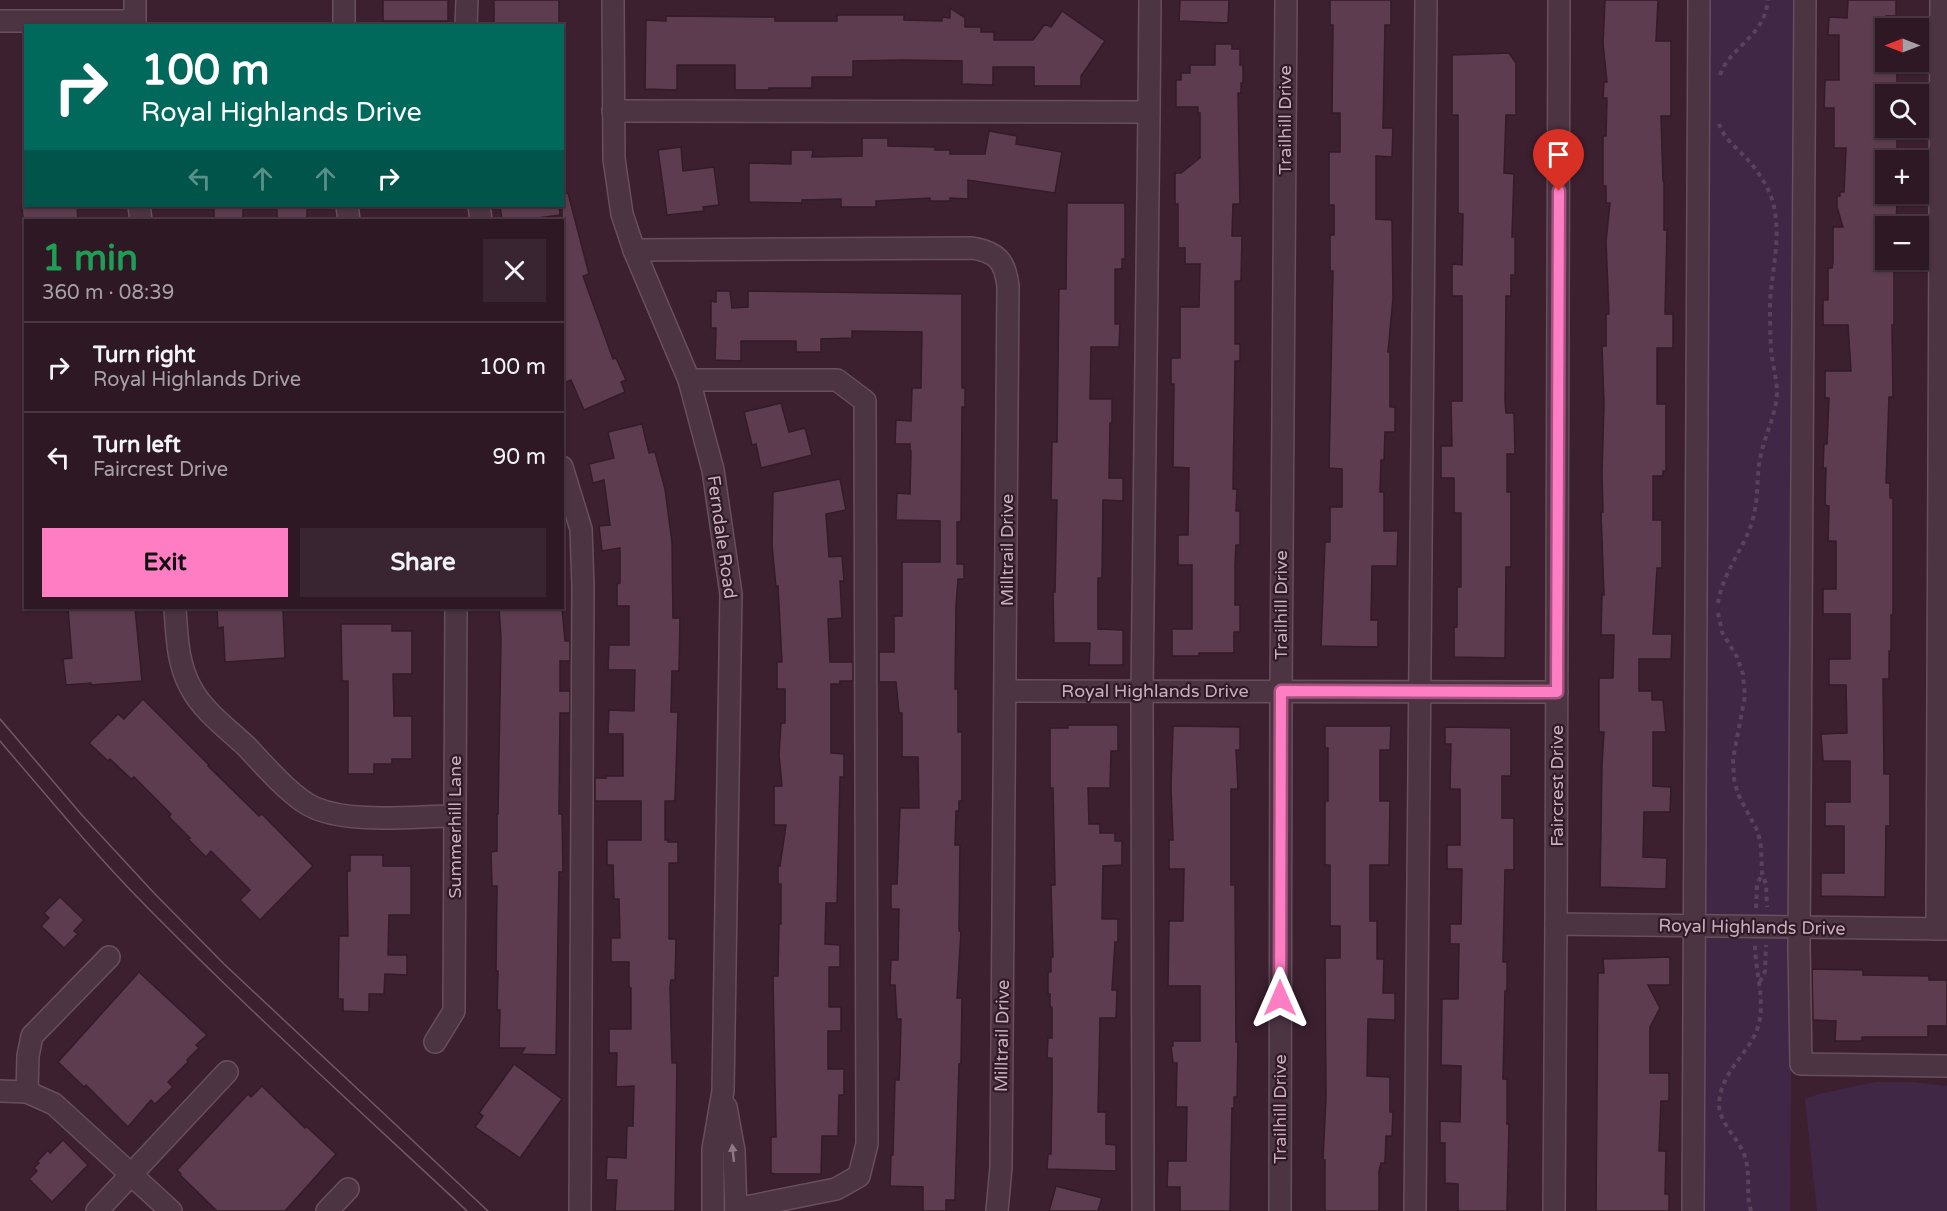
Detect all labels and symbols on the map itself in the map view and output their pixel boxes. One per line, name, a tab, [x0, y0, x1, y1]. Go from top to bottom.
north arrow	[1875, 18, 1929, 72]
street label: Trailhill Drive	[1274, 65, 1296, 175]
pin	[1533, 129, 1584, 191]
street label: Ferndale Road	[702, 474, 742, 600]
street label: Milltrail Drive	[996, 494, 1018, 606]
street label: Trailhill Drive	[1270, 550, 1292, 660]
street label: Royal Highlands Drive	[1061, 680, 1249, 702]
street label: Faircrest Drive	[1546, 725, 1568, 847]
street label: Summerhill Lane	[444, 756, 466, 898]
street label: Royal Highlands Drive	[1658, 914, 1846, 940]
position arrow	[1248, 966, 1312, 1030]
street label: Milltrail Drive	[990, 980, 1014, 1092]
street label: Trailhill Drive	[1269, 1054, 1291, 1164]
one-way arrow	[728, 1143, 738, 1162]

